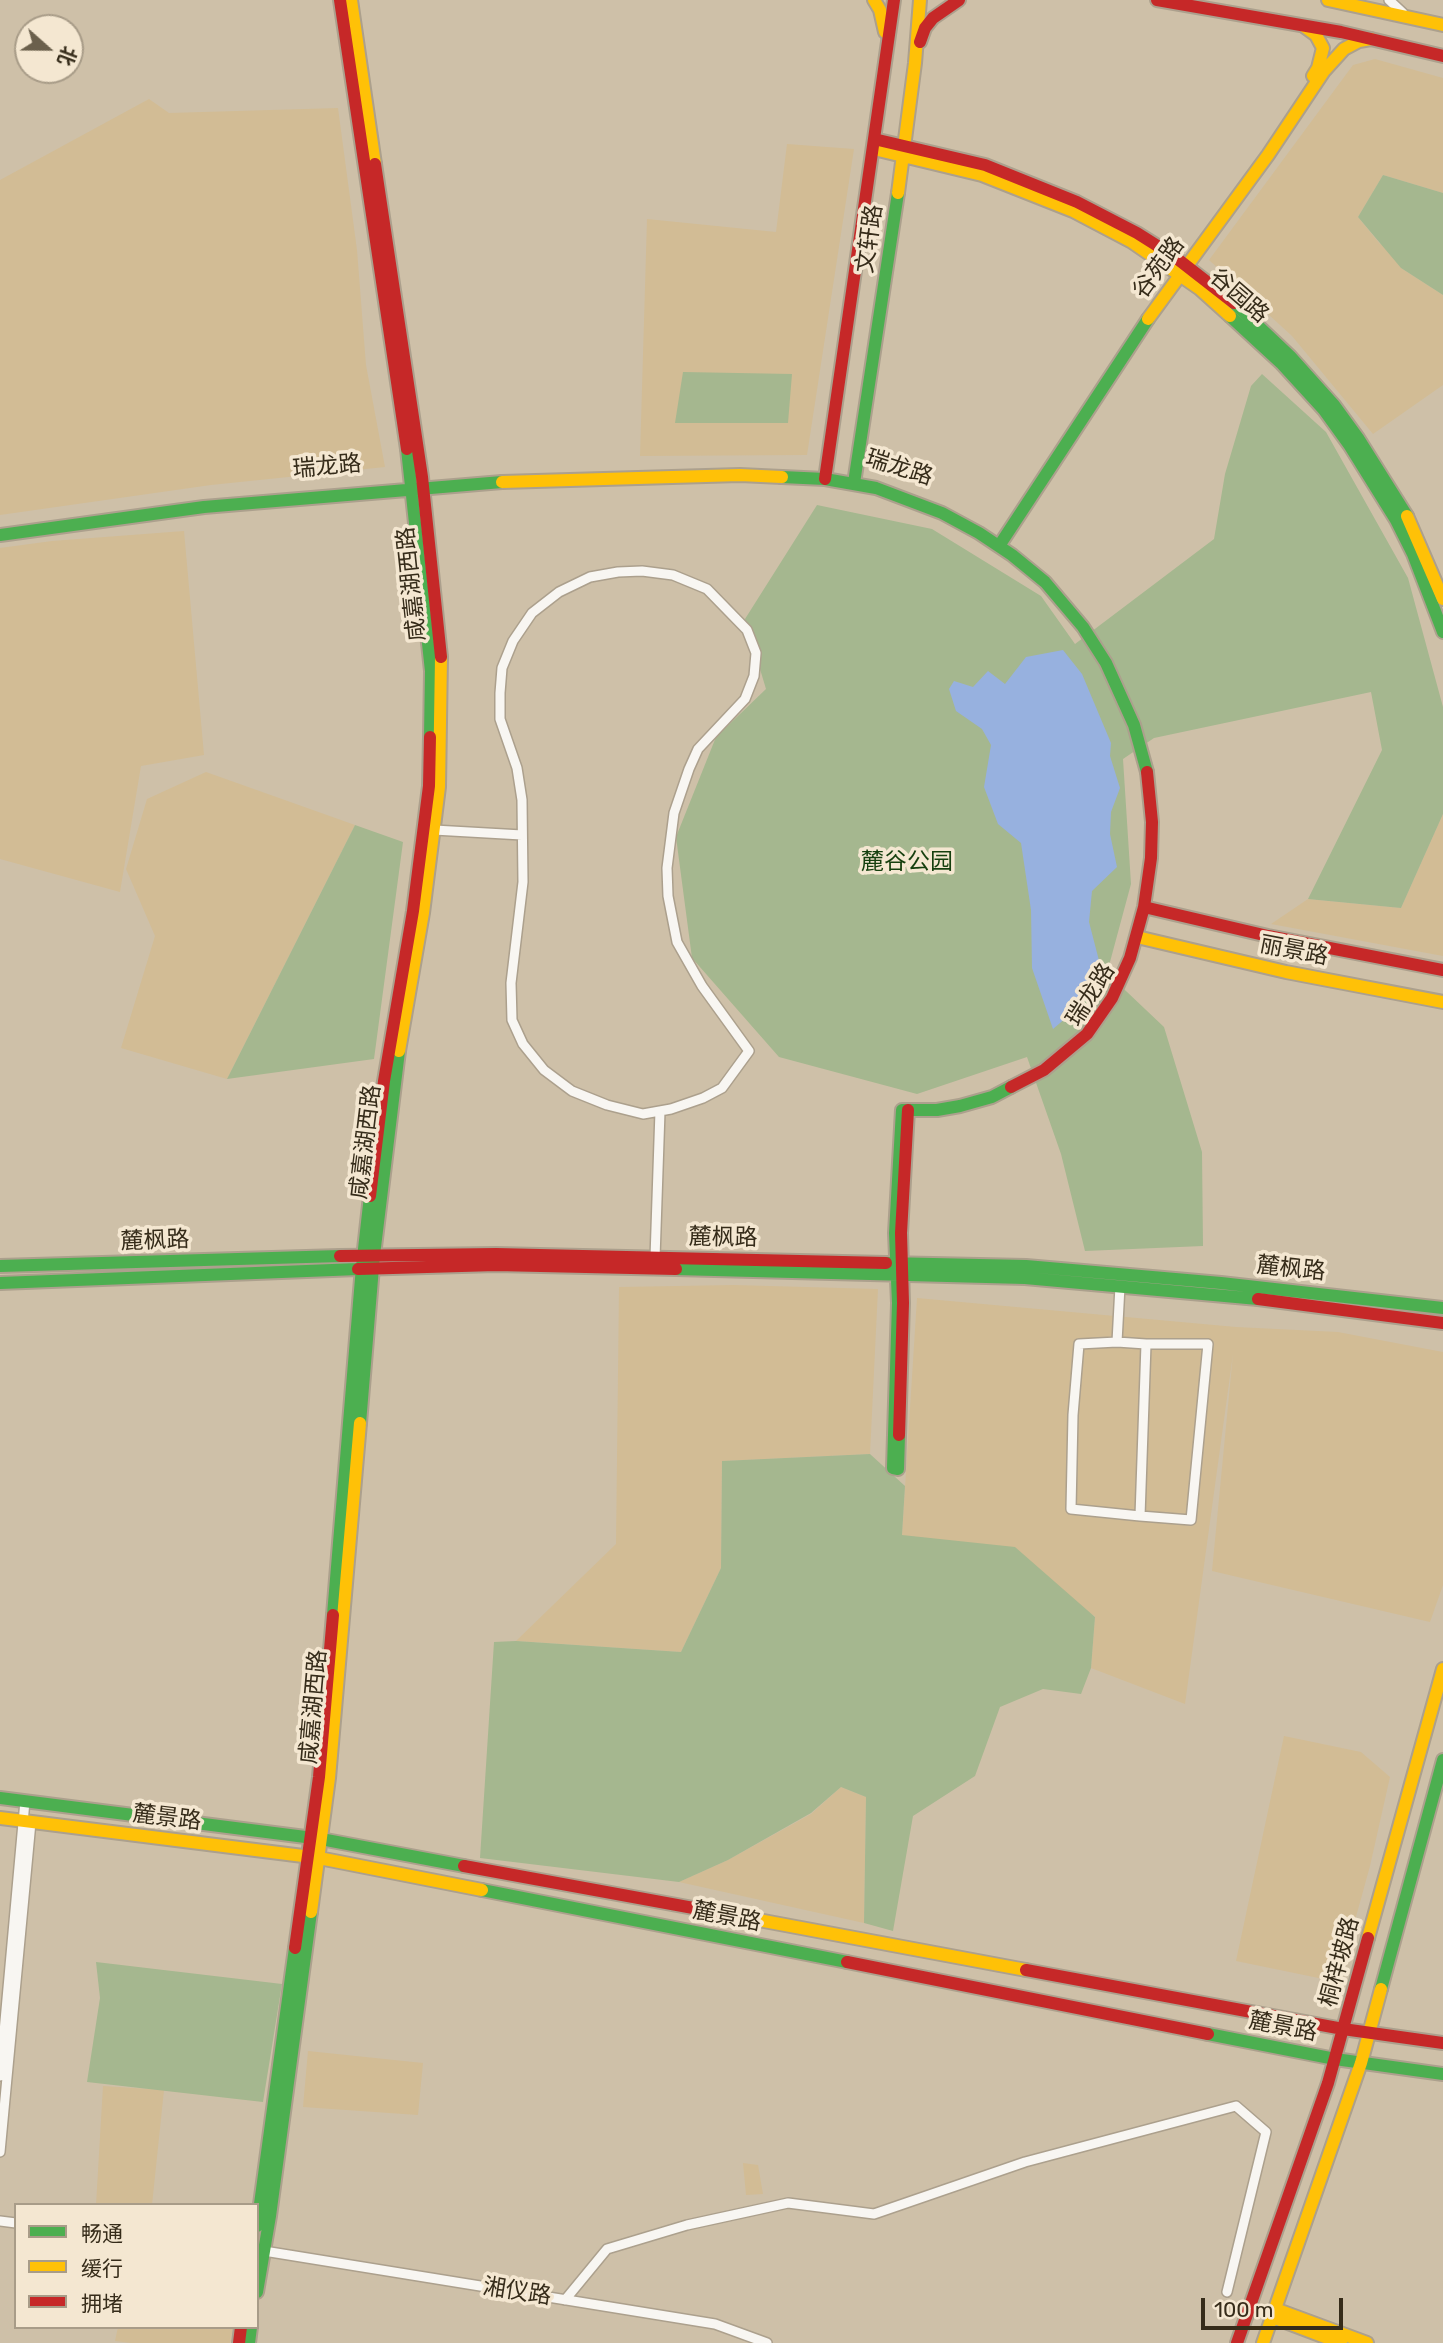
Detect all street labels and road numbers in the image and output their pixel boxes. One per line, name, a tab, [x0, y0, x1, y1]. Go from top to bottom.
street label: 文轩路	[852, 203, 888, 275]
street label: 谷苑路	[1128, 232, 1190, 304]
street label: 谷园路	[1204, 263, 1274, 329]
street label: 瑞龙路	[862, 444, 936, 492]
street label: 瑞龙路	[291, 450, 363, 484]
street label: 咸嘉湖西路	[392, 525, 432, 643]
street label: 丽景路	[1258, 931, 1330, 971]
street label: 瑞龙路	[1061, 958, 1121, 1032]
street label: 咸嘉湖西路	[345, 1083, 387, 1201]
street label: 麓枫路	[688, 1224, 758, 1252]
street label: 麓枫路	[120, 1226, 190, 1256]
street label: 麓枫路	[1255, 1252, 1327, 1286]
street label: 咸嘉湖西路	[295, 1649, 333, 1765]
street label: 麓景路	[131, 1800, 203, 1836]
street label: 麓景路	[691, 1897, 763, 1937]
street label: 桐梓坡路	[1315, 1914, 1365, 2010]
street label: 麓景路	[1247, 2007, 1319, 2047]
street label: 湘仪路	[481, 2273, 553, 2311]

